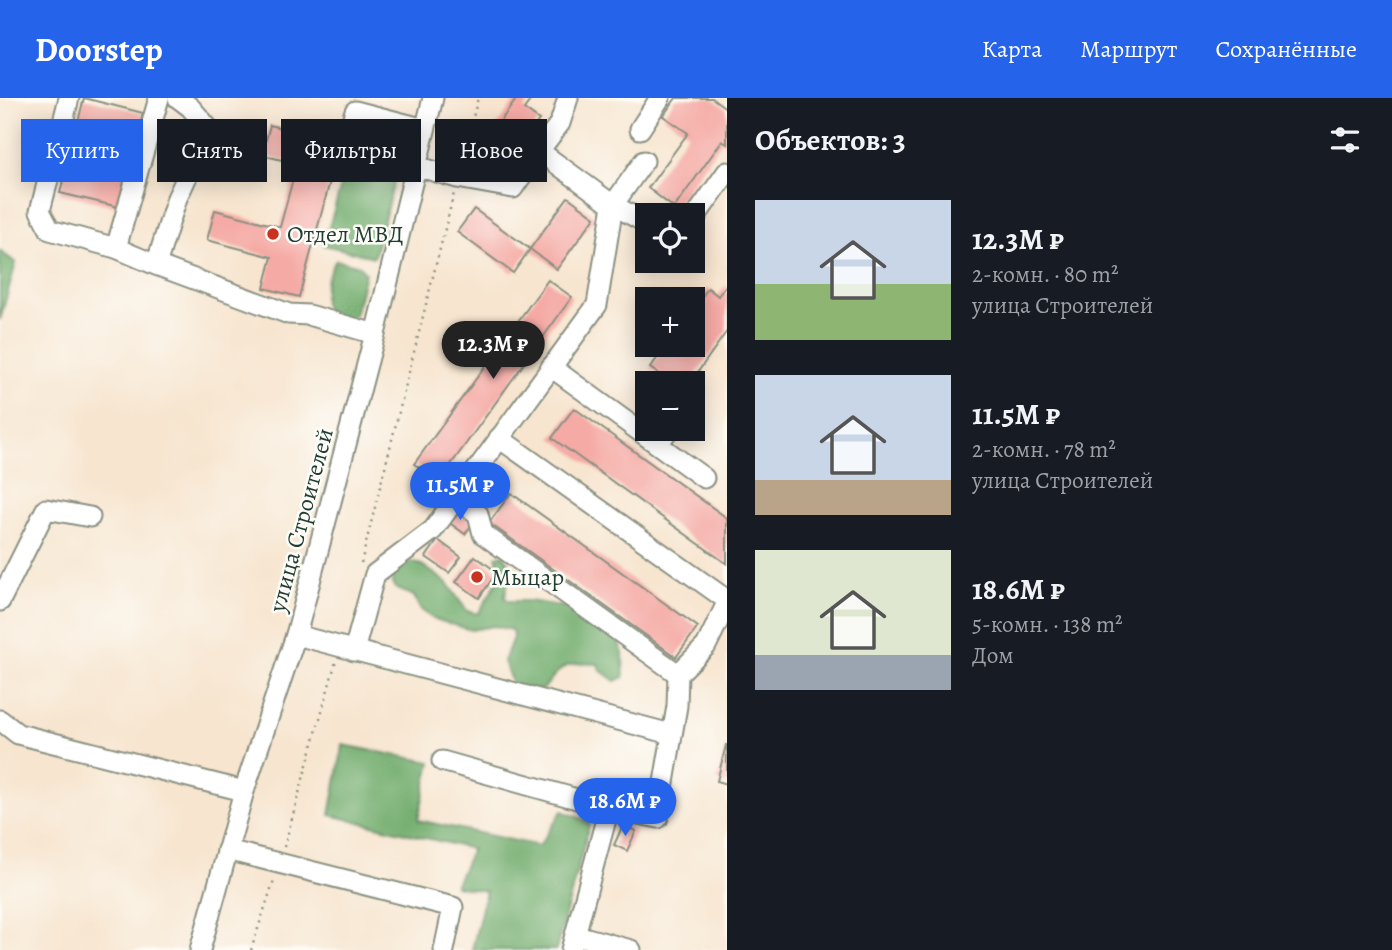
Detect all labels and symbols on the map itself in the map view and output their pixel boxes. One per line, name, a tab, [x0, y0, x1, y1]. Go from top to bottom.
place label: Отдел МВД	[287, 218, 404, 250]
marker: Отдел МВД	[265, 226, 281, 242]
pin: 12.3M ₽	[428, 322, 558, 381]
street label: улица Строителей	[261, 425, 341, 616]
pin: 11.5M ₽	[395, 462, 525, 522]
place label: Мыцар	[491, 561, 564, 593]
marker: Мыцар	[469, 569, 485, 585]
pin: 18.6M ₽	[560, 778, 690, 838]

